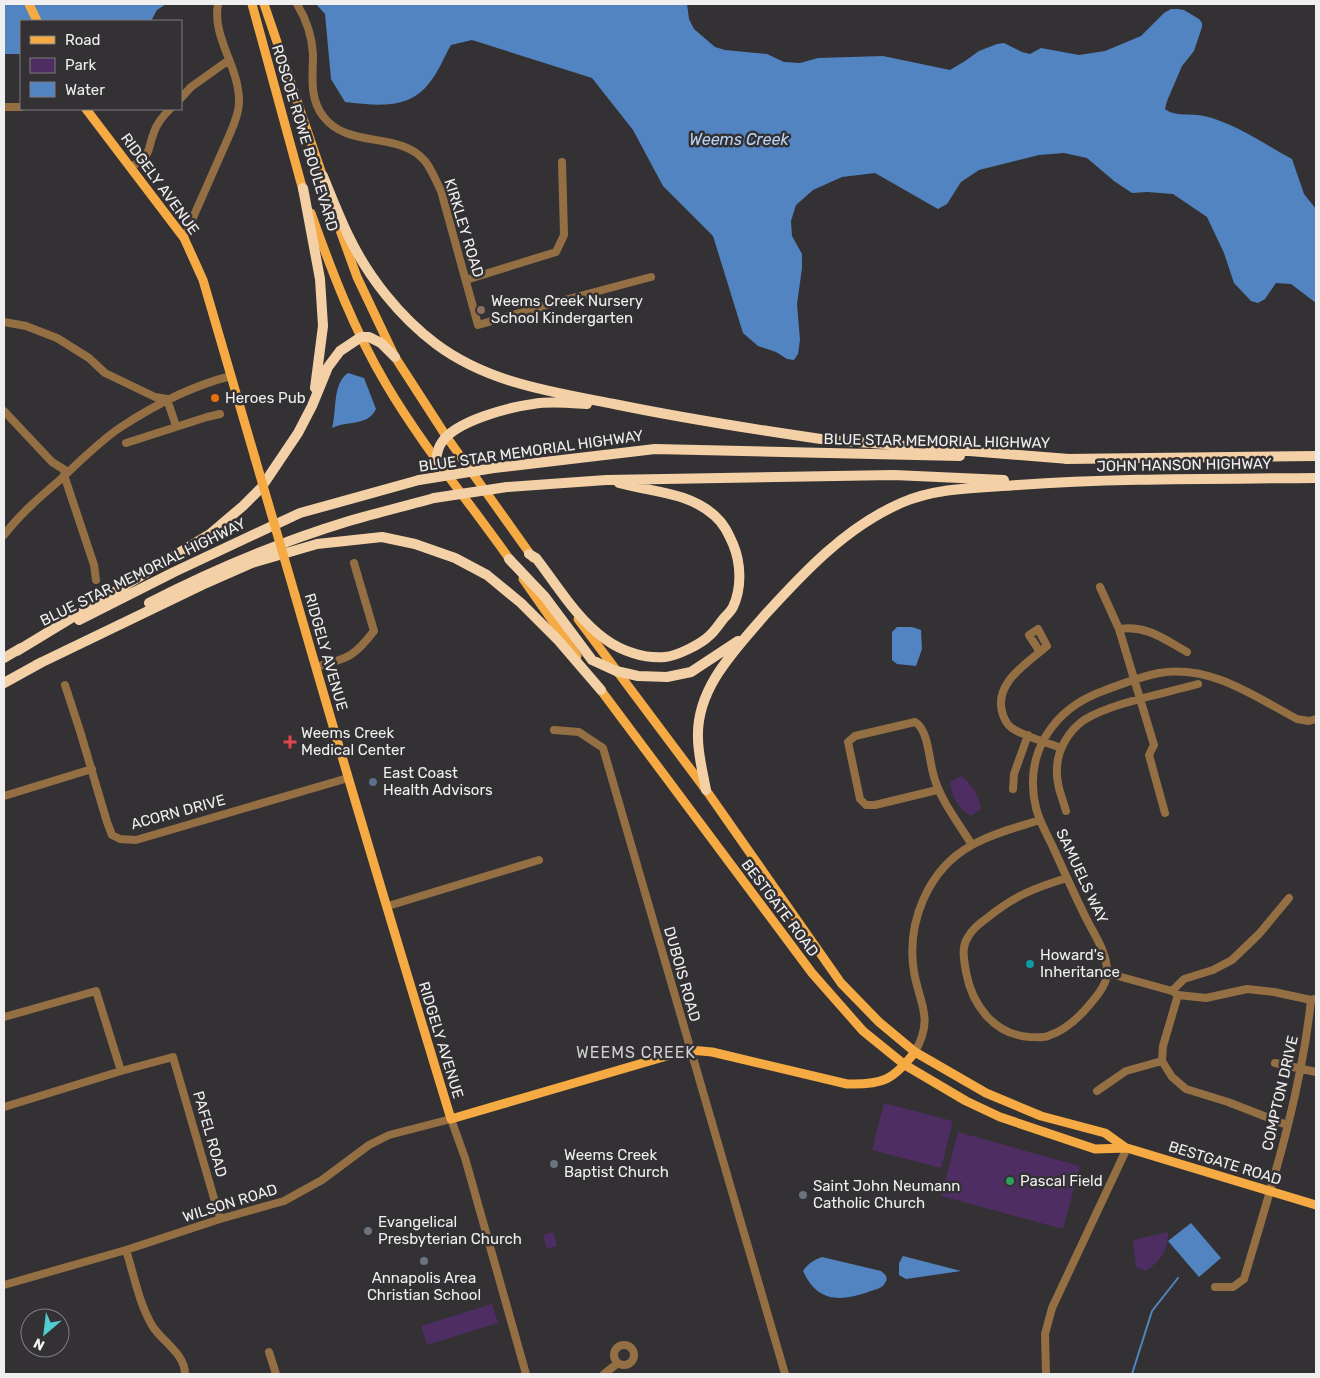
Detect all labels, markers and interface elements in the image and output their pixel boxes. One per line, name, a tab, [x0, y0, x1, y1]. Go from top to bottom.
legend	[20, 20, 182, 110]
text: Road	[65, 31, 101, 49]
street label: ROSCOE ROWE BOULEVARD	[268, 42, 342, 234]
text: Park	[65, 56, 96, 74]
text: Water	[65, 81, 105, 99]
street label: RIDGELY AVENUE	[117, 130, 203, 238]
water label: Weems Creek	[689, 130, 789, 149]
street label: KIRKLEY ROAD	[440, 176, 488, 280]
place label: Weems Creek Nursery School Kindergarten	[491, 292, 643, 327]
marker: Weems Creek Nursery School Kindergarten	[475, 304, 487, 316]
place label: Heroes Pub	[225, 389, 306, 407]
marker: Heroes Pub	[209, 392, 221, 404]
street label: BLUE STAR MEMORIAL HIGHWAY	[418, 426, 645, 476]
street label: BLUE STAR MEMORIAL HIGHWAY	[824, 430, 1051, 452]
street label: JOHN HANSON HIGHWAY	[1096, 454, 1272, 476]
street label: BLUE STAR MEMORIAL HIGHWAY	[37, 514, 249, 630]
street label: RIDGELY AVENUE	[301, 591, 351, 713]
place label: Weems Creek Medical Center	[301, 724, 405, 759]
marker: Weems Creek Medical Center	[283, 735, 297, 749]
place label: East Coast Health Advisors	[383, 764, 493, 799]
marker: East Coast Health Advisors	[367, 776, 379, 788]
street label: ACORN DRIVE	[129, 791, 227, 833]
street label: SAMUELS WAY	[1052, 826, 1112, 926]
street label: BESTGATE ROAD	[738, 856, 822, 960]
street label: DUBOIS ROAD	[660, 924, 704, 1024]
place label: Howard's Inheritance	[1040, 946, 1120, 981]
marker: Howard's Inheritance	[1024, 958, 1036, 970]
street label: RIDGELY AVENUE	[415, 979, 467, 1101]
street label: COMPTON DRIVE	[1258, 1034, 1302, 1152]
district label: WEEMS CREEK	[576, 1043, 696, 1062]
street label: PAFEL ROAD	[189, 1089, 231, 1179]
street label: BESTGATE ROAD	[1166, 1137, 1284, 1189]
place label: Weems Creek Baptist Church	[564, 1146, 669, 1181]
marker: Weems Creek Baptist Church	[548, 1158, 560, 1170]
place label: Pascal Field	[1020, 1172, 1103, 1190]
marker: Pascal Field	[1004, 1175, 1016, 1187]
place label: Saint John Neumann Catholic Church	[813, 1177, 960, 1212]
street label: WILSON ROAD	[180, 1180, 280, 1226]
marker: Saint John Neumann Catholic Church	[797, 1189, 809, 1201]
place label: Evangelical Presbyterian Church	[378, 1213, 522, 1248]
marker: Evangelical Presbyterian Church	[362, 1225, 374, 1237]
marker: Annapolis Area Christian School	[418, 1255, 430, 1267]
place label: Annapolis Area Christian School	[367, 1269, 481, 1304]
north arrow	[20, 1308, 70, 1358]
text: N	[31, 1334, 48, 1354]

